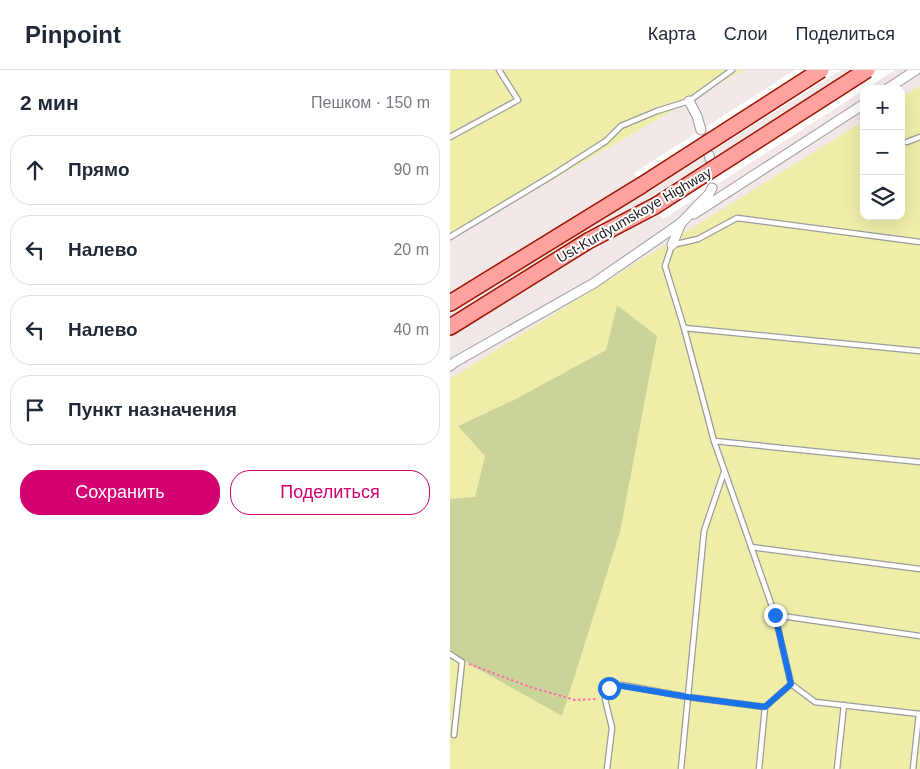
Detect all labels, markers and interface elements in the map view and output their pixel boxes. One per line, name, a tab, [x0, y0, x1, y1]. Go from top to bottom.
text: Pinpoint	[25, 21, 121, 48]
text: Карта	[648, 24, 696, 44]
text: Слои	[724, 24, 768, 44]
text: Поделиться	[796, 24, 895, 44]
map controls	[860, 85, 905, 220]
button: +	[860, 85, 905, 130]
text: 2 мин	[20, 91, 79, 114]
text: Пешком · 150 m	[311, 94, 430, 111]
button: −	[860, 130, 905, 175]
icon: ahead	[21, 156, 49, 184]
text: Прямо	[68, 159, 130, 180]
text: 90 m	[393, 161, 429, 178]
street label: Ust-Kurdyumskoye Highway	[554, 164, 714, 266]
button: layers	[860, 175, 905, 220]
icon: left	[21, 236, 49, 264]
text: Налево	[68, 239, 138, 260]
text: 20 m	[393, 241, 429, 258]
icon: left	[21, 316, 49, 344]
text: Налево	[68, 319, 138, 340]
text: 40 m	[393, 321, 429, 338]
icon: arrive	[21, 396, 49, 424]
text: Пункт назначения	[68, 399, 237, 420]
button: Сохранить	[20, 470, 220, 515]
button: Поделиться	[230, 470, 430, 515]
route end	[764, 604, 787, 627]
route start	[598, 677, 621, 700]

